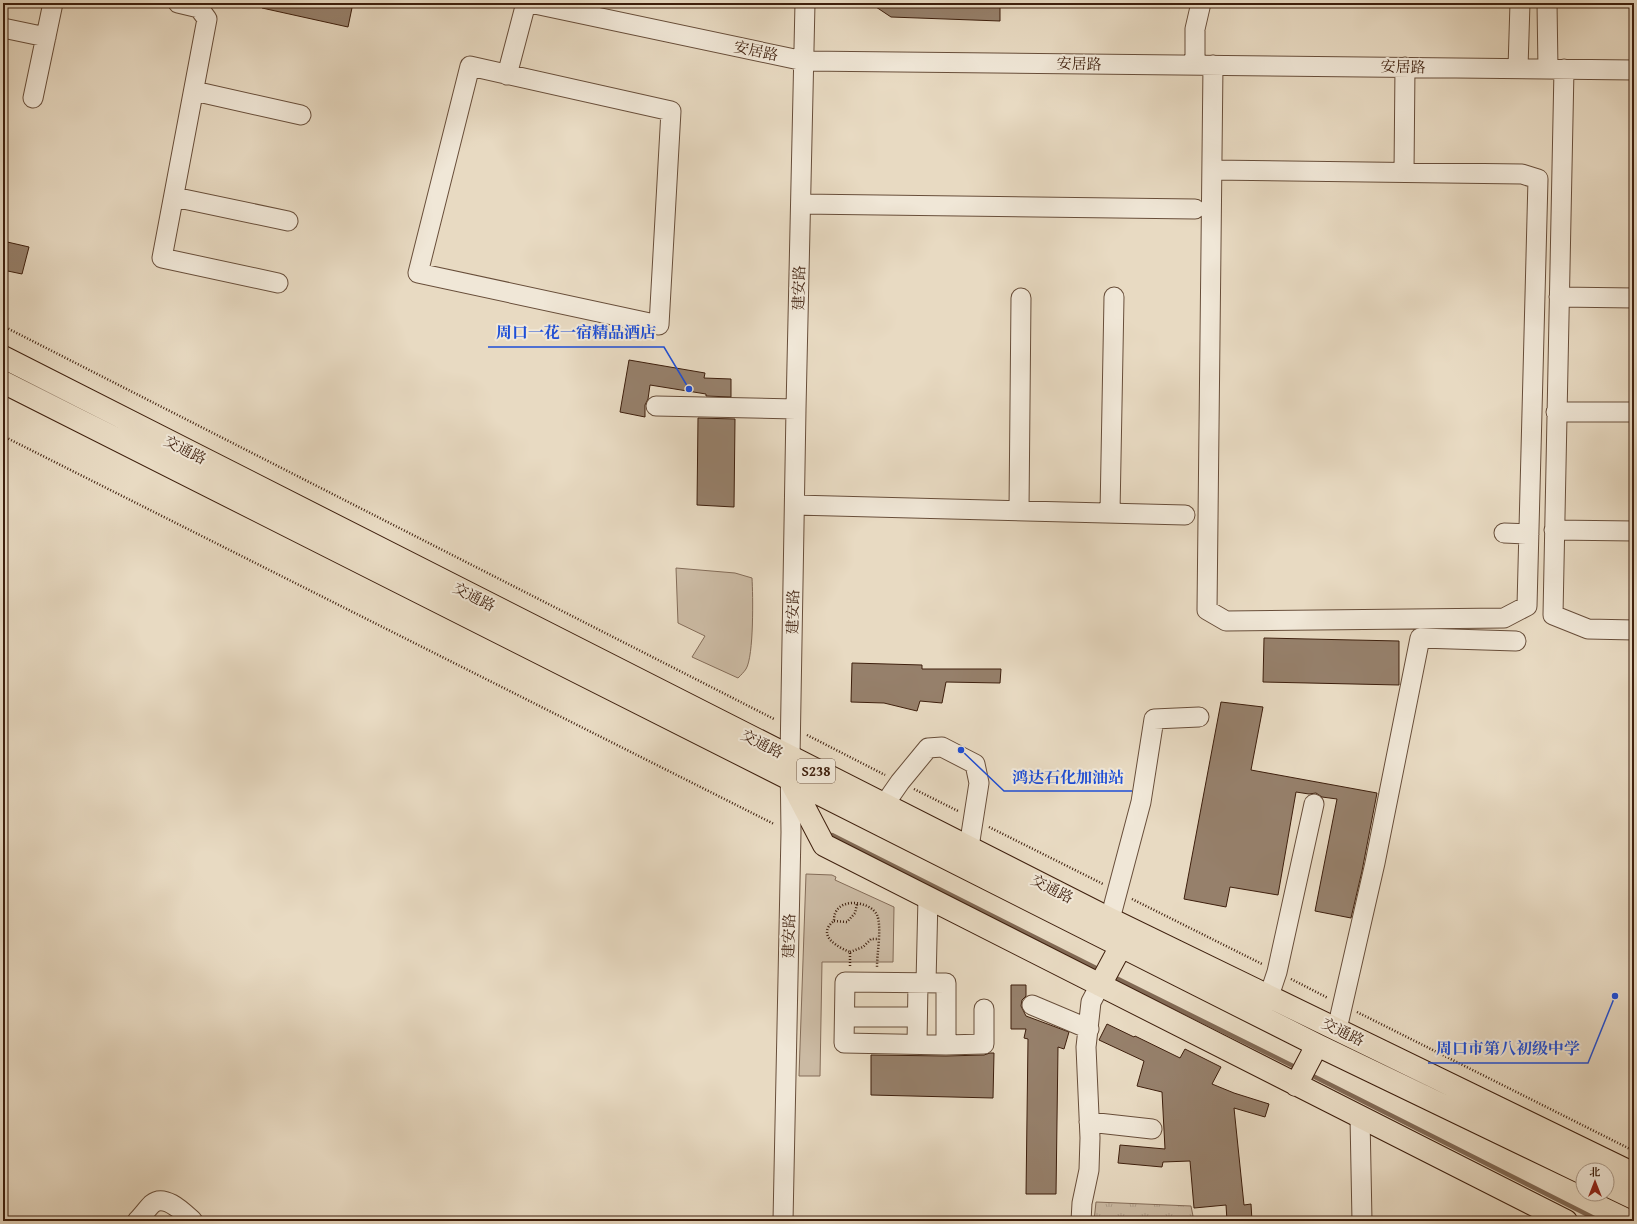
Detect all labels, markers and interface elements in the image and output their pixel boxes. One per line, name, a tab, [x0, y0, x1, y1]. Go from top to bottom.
street label: 安居路	[732, 36, 780, 65]
street label: 安居路	[1056, 53, 1102, 74]
street label: 安居路	[1380, 56, 1426, 77]
street label: 建安路	[788, 265, 809, 311]
callout: 周口一花一宿精品酒店	[488, 319, 664, 347]
text: 周口一花一宿精品酒店	[496, 320, 656, 344]
street label: 交通路	[160, 430, 210, 469]
street label: 交通路	[449, 577, 499, 616]
street label: 建安路	[782, 589, 803, 635]
street label: 交通路	[737, 724, 787, 763]
road number: S238	[797, 759, 835, 783]
callout: 鸿达石化加油站	[1004, 763, 1132, 791]
text: 鸿达石化加油站	[1012, 765, 1124, 789]
street label: 交通路	[1027, 869, 1077, 908]
street label: 建安路	[778, 913, 799, 959]
street label: 交通路	[1318, 1012, 1368, 1051]
callout: 周口市第八初级中学	[1428, 1035, 1588, 1063]
text: 周口市第八初级中学	[1436, 1036, 1580, 1060]
north arrow	[1575, 1162, 1615, 1202]
text: 北	[1590, 1164, 1601, 1180]

